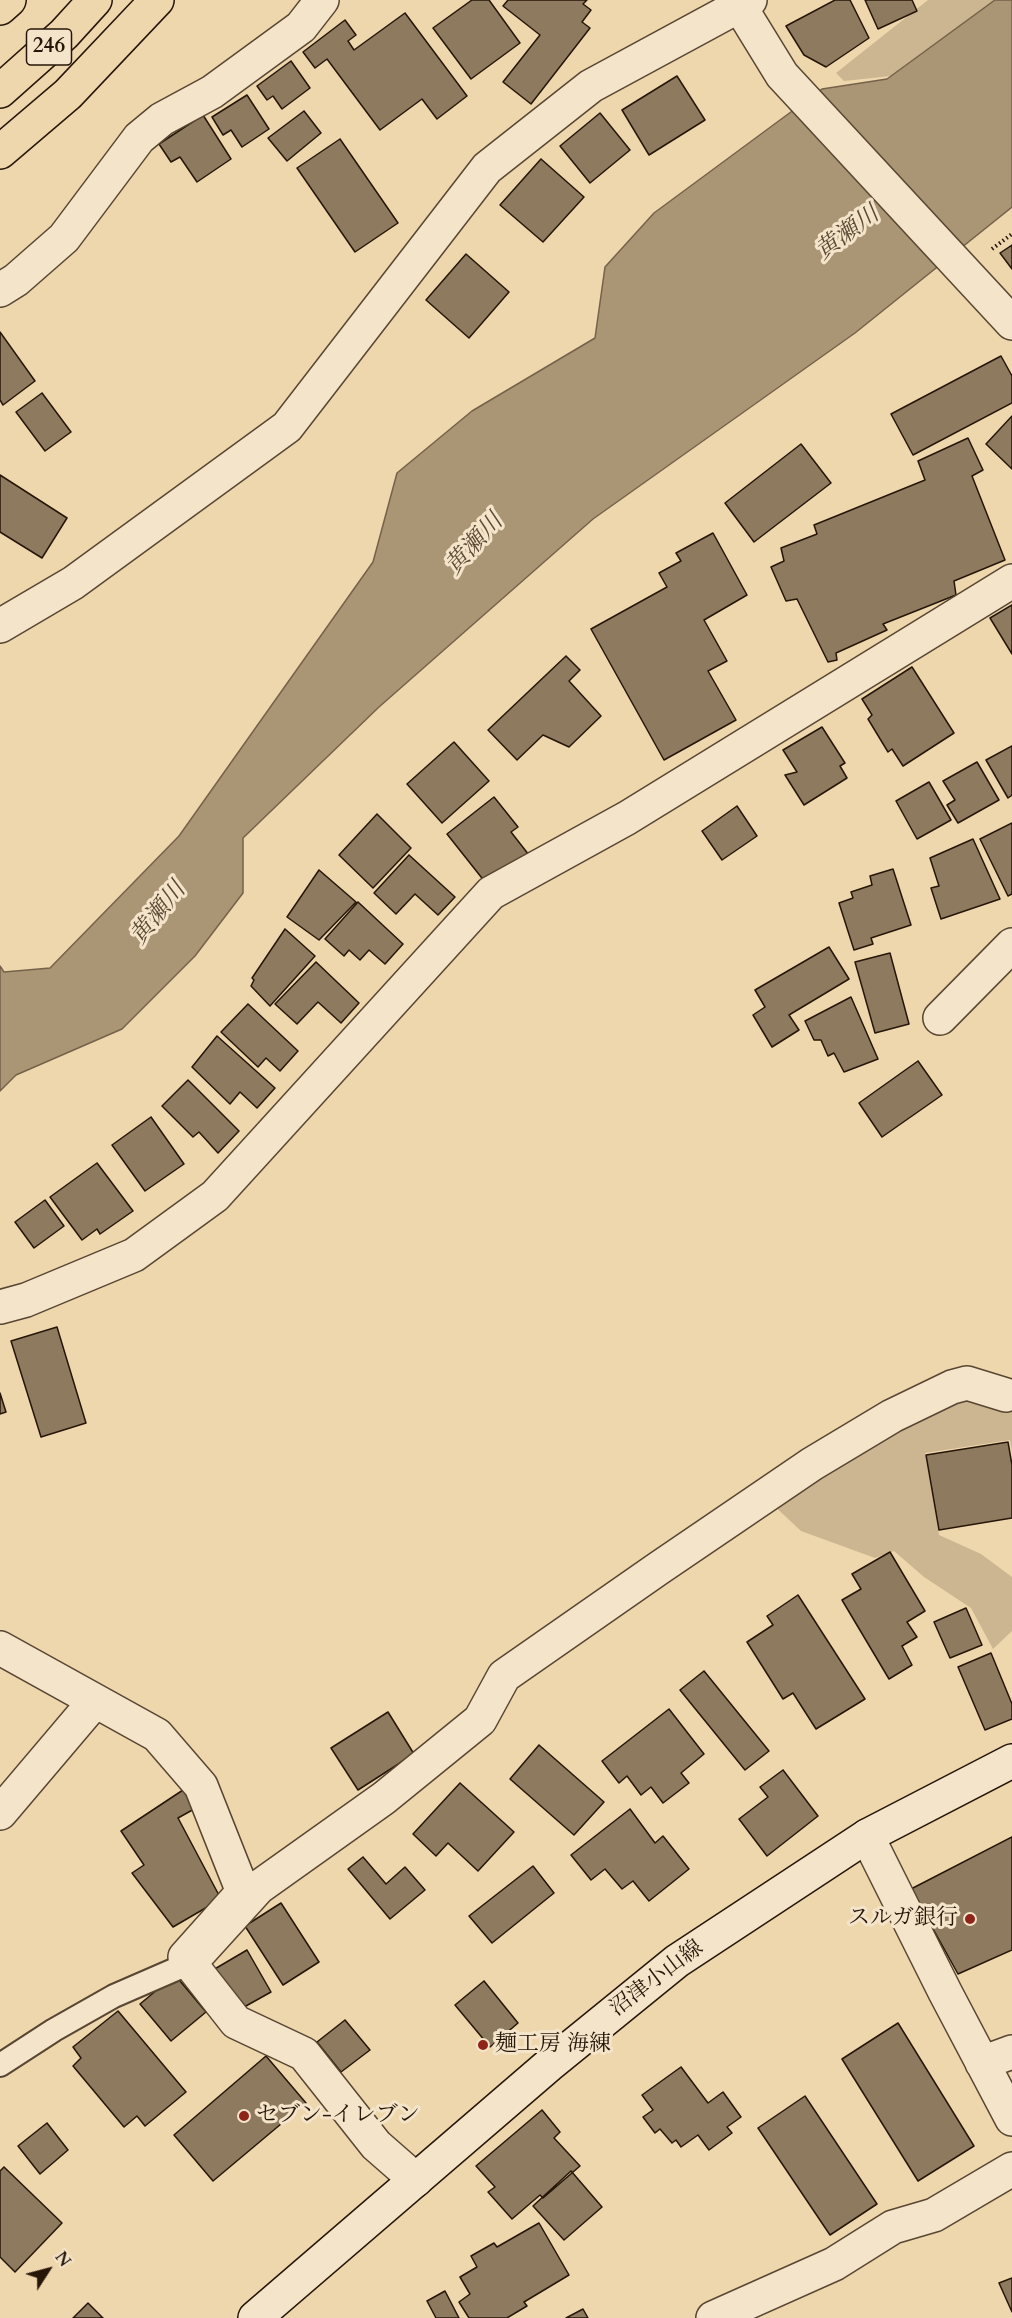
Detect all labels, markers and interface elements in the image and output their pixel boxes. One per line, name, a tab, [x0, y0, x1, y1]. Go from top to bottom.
road number: 246	[26, 29, 72, 65]
water label: 黄瀬川	[811, 201, 885, 267]
water label: 黄瀬川	[440, 509, 510, 581]
water label: 黄瀬川	[125, 877, 193, 951]
place label: スルガ銀行	[848, 1906, 958, 1932]
marker: スルガ銀行	[963, 1912, 977, 1926]
street label: 沼津小山線	[605, 1935, 709, 2023]
place label: 麺工房 海練	[495, 2032, 611, 2058]
marker: 麺工房 海練	[476, 2038, 490, 2052]
place label: セブン-イレブン	[256, 2103, 420, 2129]
marker: セブン-イレブン	[237, 2109, 251, 2123]
north arrow	[18, 2240, 78, 2300]
text: N	[50, 2247, 76, 2271]

